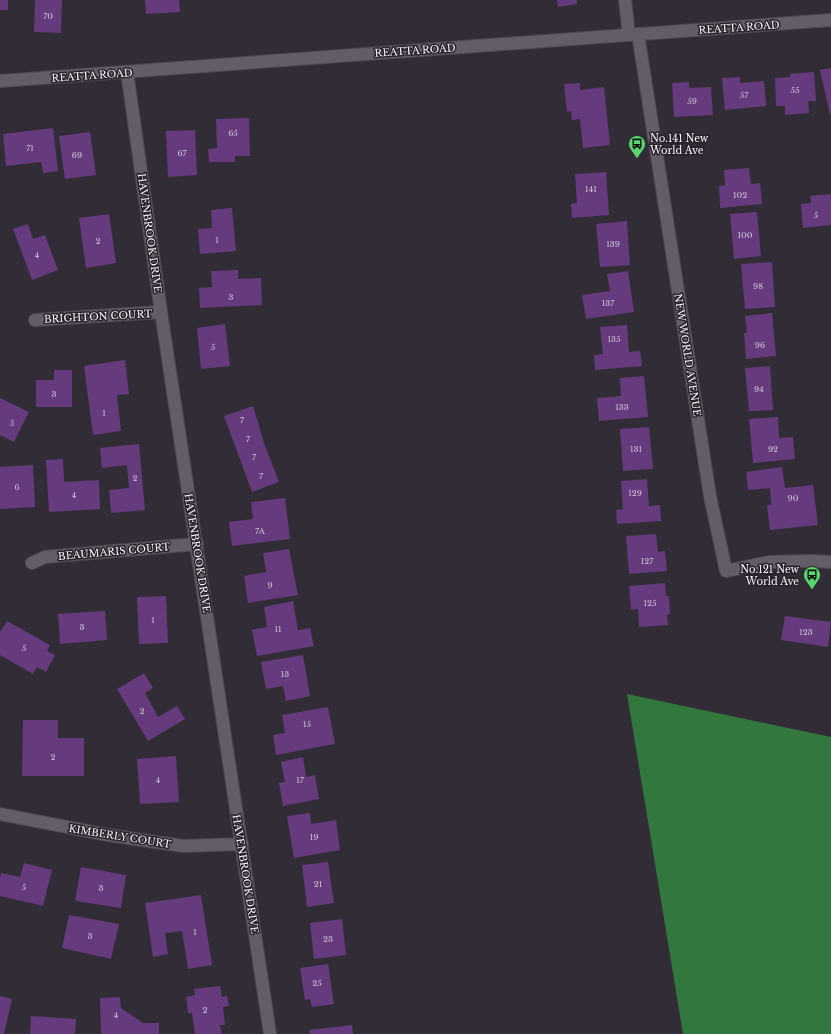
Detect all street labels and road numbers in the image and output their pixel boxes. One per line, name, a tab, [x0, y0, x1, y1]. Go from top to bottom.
street label: REATTA ROAD	[698, 18, 780, 37]
street label: REATTA ROAD	[374, 41, 456, 60]
street label: REATTA ROAD	[51, 66, 133, 85]
street label: HAVENBROOK DRIVE	[135, 172, 164, 294]
street label: NEW WORLD AVENUE	[671, 293, 704, 417]
street label: BRIGHTON COURT	[44, 307, 152, 326]
street label: HAVENBROOK DRIVE	[182, 492, 213, 614]
street label: BEAUMARIS COURT	[57, 540, 171, 563]
street label: HAVENBROOK DRIVE	[230, 813, 261, 935]
street label: KIMBERLY COURT	[68, 822, 172, 851]

